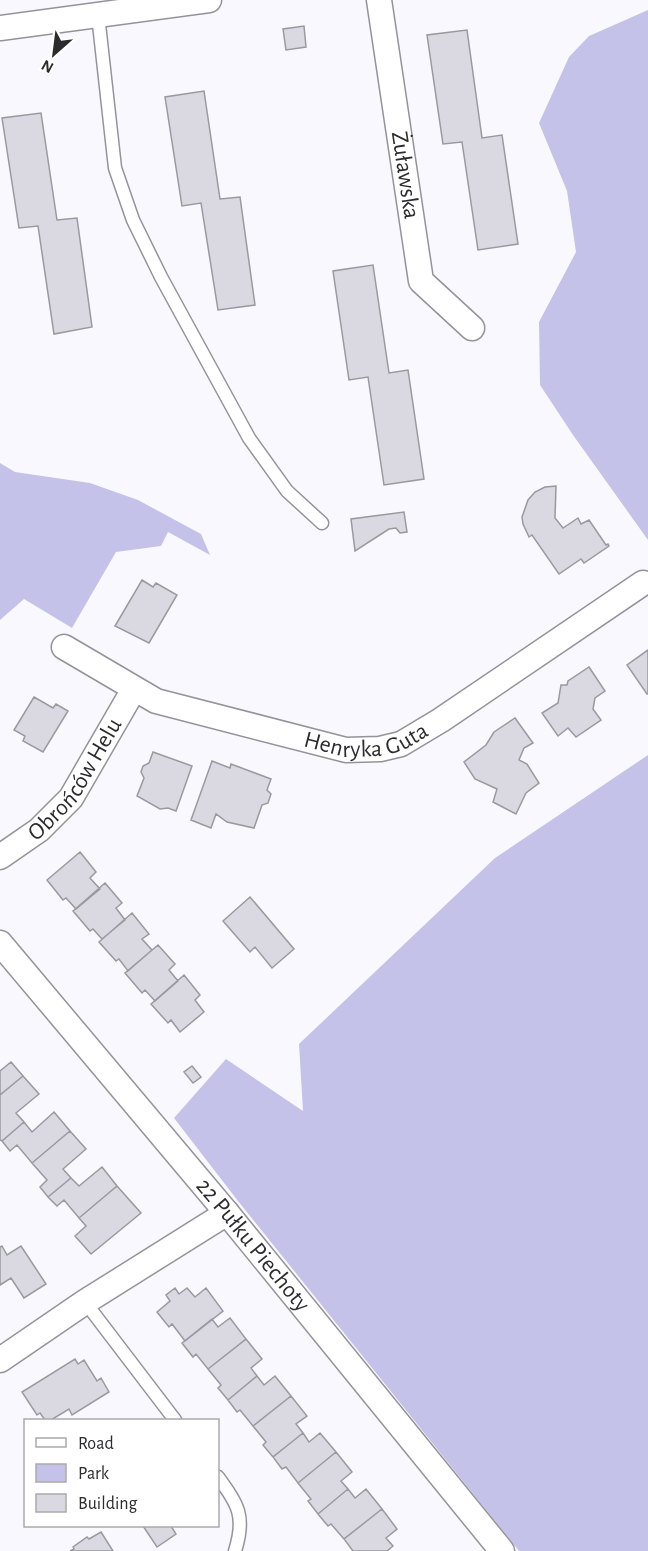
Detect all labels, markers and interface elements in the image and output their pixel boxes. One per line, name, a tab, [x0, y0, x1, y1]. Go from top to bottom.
north arrow	[24, 24, 84, 84]
text: N	[39, 57, 56, 76]
street label: Żuławska	[387, 130, 424, 220]
street label: Obrońców Helu	[24, 714, 126, 846]
street label: Henryka Guta	[302, 719, 432, 762]
street label: 22 Pułku Piechoty	[191, 1174, 314, 1316]
legend	[24, 1419, 219, 1527]
text: Road	[78, 1435, 114, 1453]
text: Park	[78, 1465, 110, 1483]
text: Building	[78, 1495, 138, 1513]

